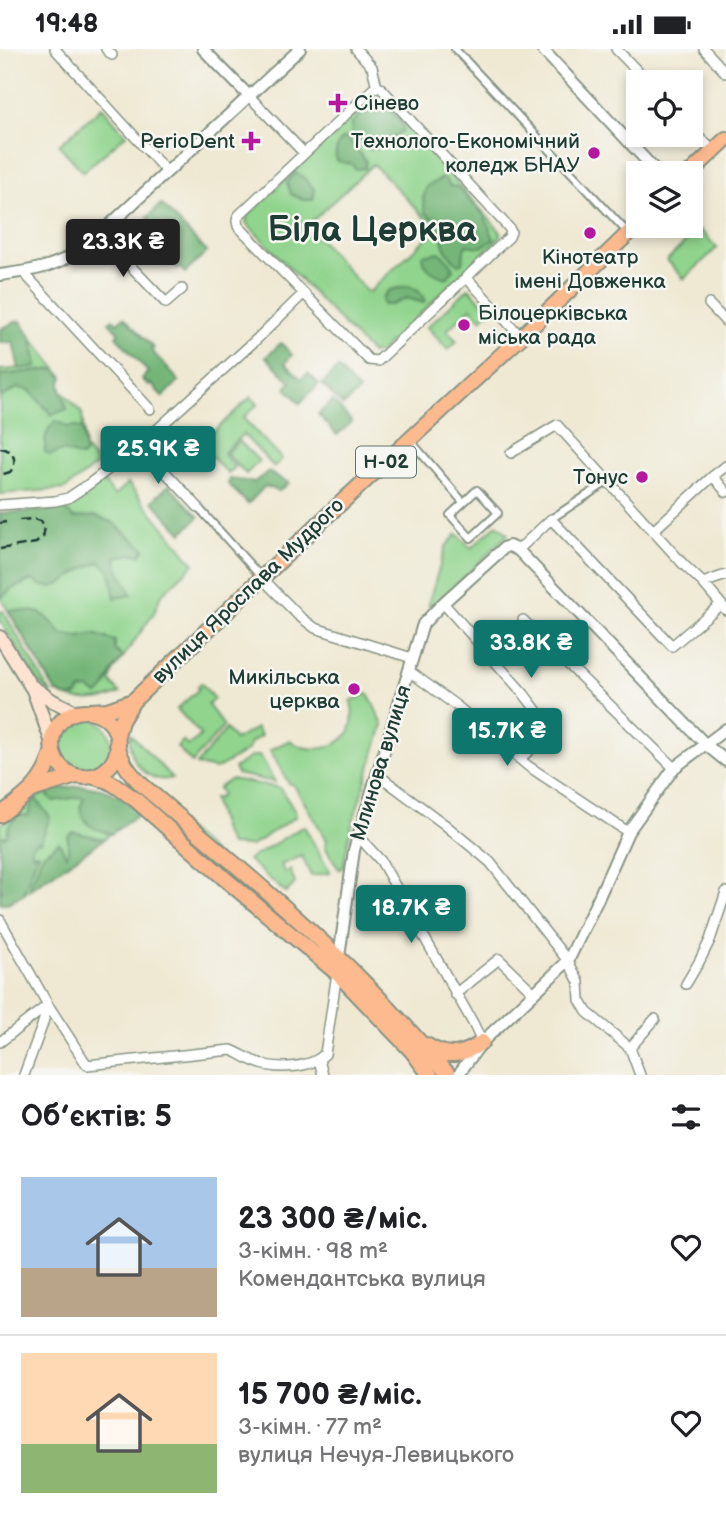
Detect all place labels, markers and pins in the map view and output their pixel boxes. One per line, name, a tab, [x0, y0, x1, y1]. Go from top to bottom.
place label: Сінево	[354, 91, 419, 116]
marker: Сінево	[328, 93, 348, 113]
place label: PerioDent	[140, 129, 236, 154]
place label: Технолого-Економічний коледж БНАУ	[351, 129, 580, 178]
marker: PerioDent	[241, 131, 261, 151]
marker: Технолого-Економічний коледж БНАУ	[586, 145, 602, 161]
pin: 23.3K ₴	[58, 219, 188, 279]
marker: Кінотеатр імені Довженка	[582, 225, 598, 241]
place label: Кінотеатр імені Довженка	[514, 245, 666, 294]
place label: Білоцерківська міська рада	[478, 301, 628, 350]
marker: Білоцерківська міська рада	[456, 317, 472, 333]
pin: 25.9K ₴	[93, 427, 223, 486]
place label: Тонус	[573, 465, 628, 490]
marker: Тонус	[634, 469, 650, 485]
pin: 33.8K ₴	[466, 621, 596, 680]
place label: Микільська церква	[228, 665, 341, 714]
marker: Микільська церква	[346, 681, 362, 697]
pin: 15.7K ₴	[442, 709, 572, 768]
pin: 18.7K ₴	[346, 885, 476, 945]

